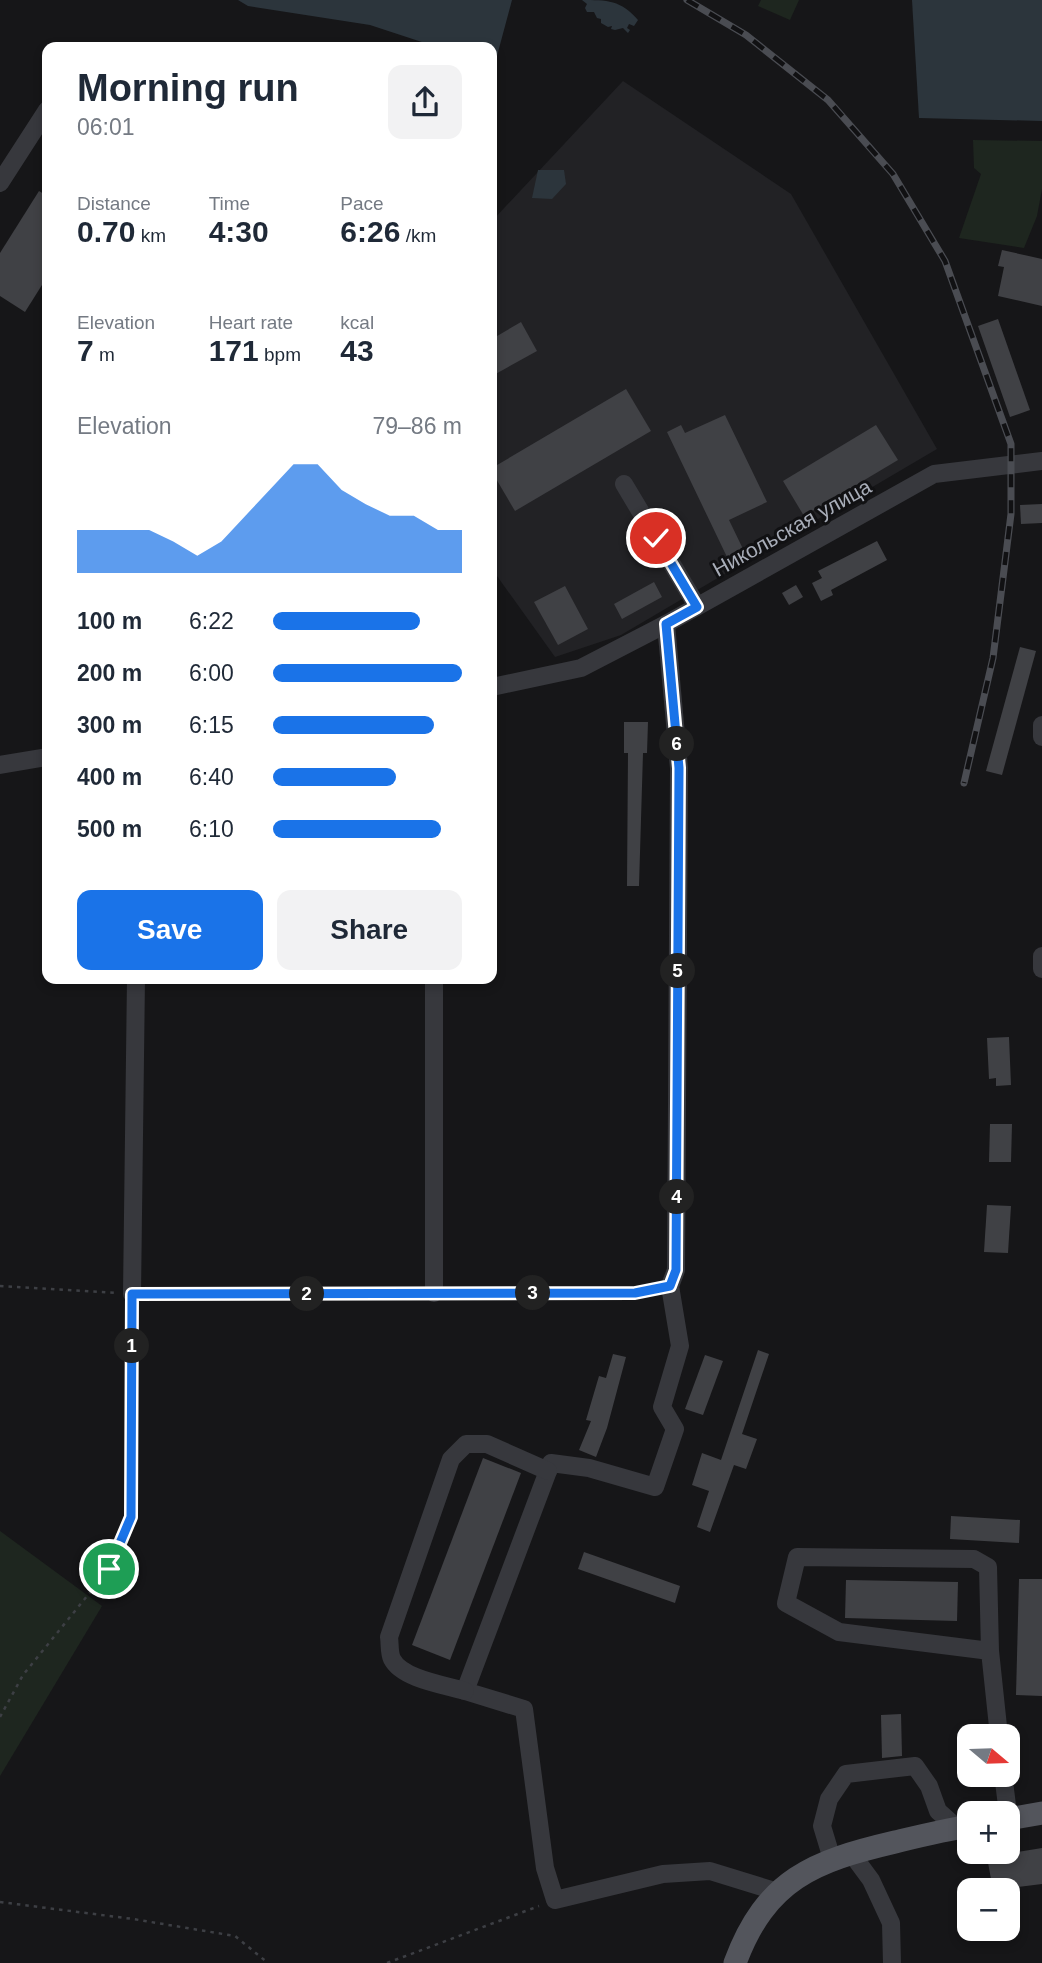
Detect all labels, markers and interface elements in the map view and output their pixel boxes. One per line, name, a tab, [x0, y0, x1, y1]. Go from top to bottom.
button: share	[388, 65, 462, 139]
text: Morning run	[77, 67, 299, 109]
text: 06:01	[77, 114, 135, 140]
text: Distance	[77, 193, 151, 214]
text: Time	[209, 193, 250, 214]
text: Pace	[340, 193, 384, 214]
text: 0.70	[77, 215, 135, 248]
text: 4:30	[209, 215, 269, 248]
text: 6:26	[340, 215, 400, 248]
text: km	[135, 225, 166, 246]
text: /km	[400, 225, 436, 246]
text: Elevation	[77, 312, 155, 333]
text: Heart rate	[209, 312, 293, 333]
text: kcal	[340, 312, 374, 333]
text: 7	[77, 334, 94, 367]
text: 171	[209, 334, 259, 367]
text: 43	[340, 334, 374, 367]
text: m	[94, 344, 115, 365]
text: bpm	[259, 344, 301, 365]
text: Elevation	[77, 413, 172, 439]
text: 79–86 m	[372, 413, 462, 439]
street label: Никольская улица	[709, 474, 875, 581]
pin	[626, 508, 686, 568]
icon: check	[637, 519, 675, 557]
text: 100 m	[77, 608, 142, 634]
text: 6:22	[189, 608, 234, 634]
text: 200 m	[77, 660, 142, 686]
text: 6:00	[189, 660, 234, 686]
text: 300 m	[77, 712, 142, 738]
text: 6:15	[189, 712, 234, 738]
pin: 6	[660, 726, 694, 762]
text: 6	[671, 733, 682, 754]
text: 400 m	[77, 764, 142, 790]
text: 6:40	[189, 764, 234, 790]
text: 500 m	[77, 816, 142, 842]
text: 6:10	[189, 816, 234, 842]
button: Save	[77, 890, 263, 970]
button: Share	[277, 890, 462, 970]
pin: 5	[660, 954, 696, 988]
text: 5	[672, 960, 683, 981]
pin: 4	[660, 1180, 694, 1214]
text: 4	[671, 1186, 682, 1207]
pin: 2	[290, 1276, 324, 1312]
pin: 3	[516, 1276, 550, 1310]
text: 3	[527, 1282, 538, 1303]
text: 2	[301, 1283, 312, 1304]
pin: 1	[114, 1328, 150, 1364]
text: 1	[126, 1335, 137, 1356]
pin	[79, 1539, 139, 1599]
icon: arrive	[90, 1550, 128, 1588]
north arrow	[957, 1724, 1020, 1787]
map controls	[957, 1724, 1020, 1941]
button: +	[957, 1801, 1020, 1864]
button: −	[957, 1878, 1020, 1941]

